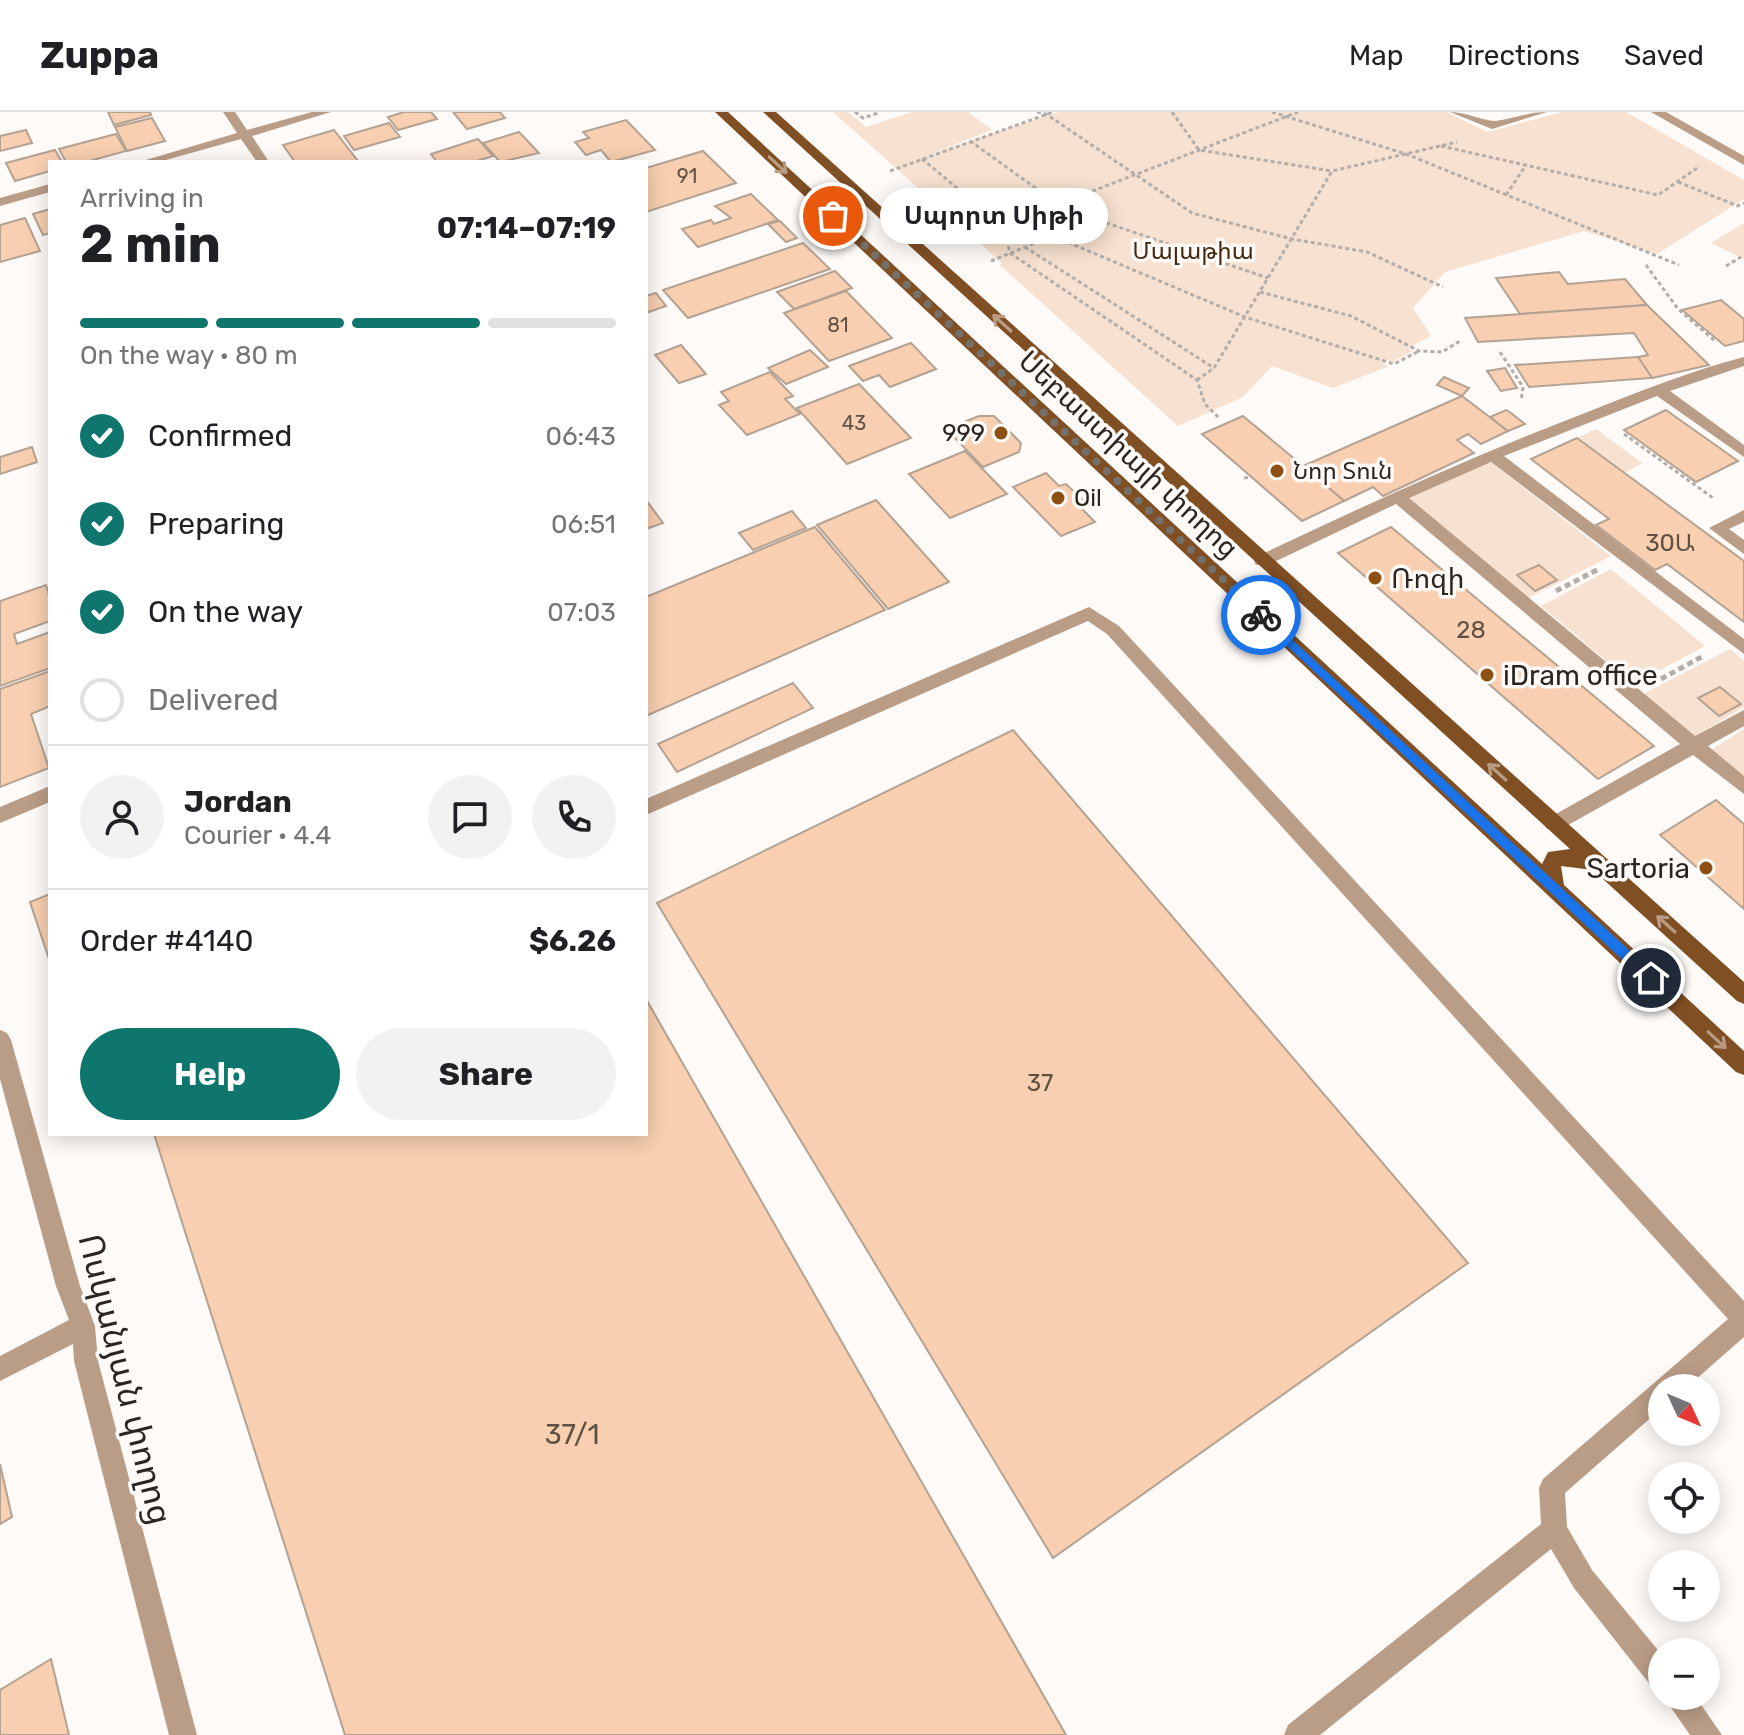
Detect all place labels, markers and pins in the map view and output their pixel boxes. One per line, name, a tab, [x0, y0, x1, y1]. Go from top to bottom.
pin	[799, 182, 867, 250]
callout: Սպորտ Սիթի	[881, 188, 1109, 244]
place label: 999	[942, 419, 985, 447]
marker: 999	[992, 424, 1010, 442]
place label: Նոր Տուն	[1293, 457, 1392, 485]
marker: Նոր Տուն	[1268, 462, 1286, 480]
place label: Oil	[1074, 484, 1102, 512]
marker: Oil	[1049, 489, 1067, 507]
place label: Ռոզի	[1391, 562, 1464, 595]
marker: Ռոզի	[1366, 569, 1384, 587]
place label: iDram office	[1503, 659, 1658, 692]
marker: iDram office	[1478, 666, 1496, 684]
place label: Sartoria	[1587, 852, 1690, 885]
marker: Sartoria	[1697, 859, 1715, 877]
pin	[1617, 944, 1685, 1012]

